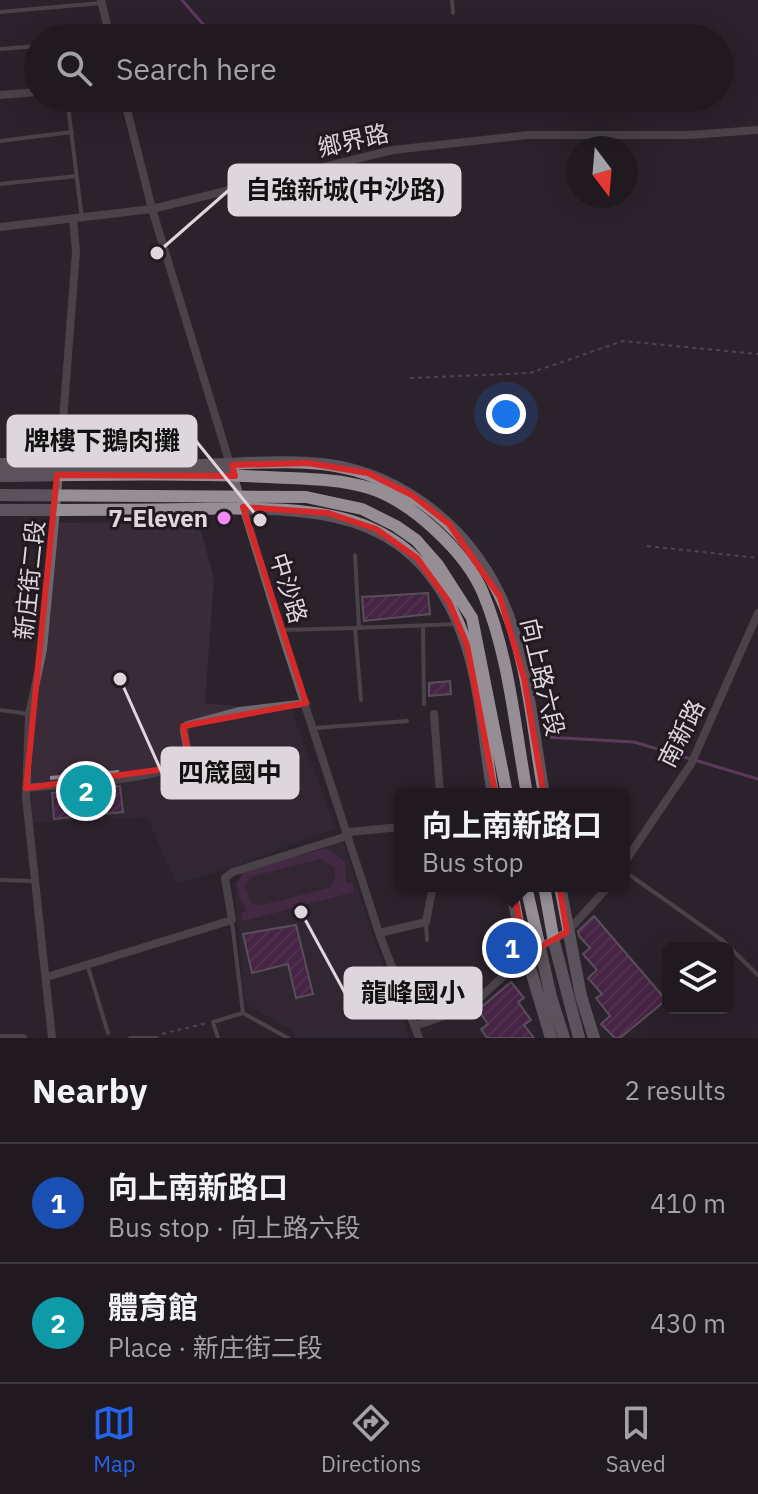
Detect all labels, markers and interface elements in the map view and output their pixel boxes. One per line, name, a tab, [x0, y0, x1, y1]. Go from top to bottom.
search box	[24, 24, 734, 112]
icon: search	[52, 46, 96, 90]
text: Search here	[116, 49, 277, 88]
street label: 鄉界路	[314, 116, 392, 164]
north arrow	[566, 136, 638, 208]
callout: 自強新城(中沙路)	[229, 165, 460, 215]
text: 自強新城(中沙路)	[245, 172, 445, 206]
your location	[486, 394, 526, 434]
callout: 牌樓下鵝肉攤	[8, 416, 196, 466]
text: 牌樓下鵝肉攤	[24, 423, 180, 457]
place label: 7-Eleven	[108, 502, 208, 534]
marker: 7-Eleven	[215, 509, 233, 527]
street label: 新庄街二段	[7, 519, 51, 641]
street label: 中沙路	[263, 549, 315, 627]
street label: 向上路六段	[514, 615, 572, 739]
street label: 南新路	[650, 694, 712, 772]
callout: 四箴國中	[162, 748, 298, 798]
text: 四箴國中	[178, 755, 282, 789]
pin: 2	[60, 761, 112, 821]
popup	[394, 788, 630, 892]
text: 向上南新路口	[422, 805, 602, 844]
text: Bus stop	[422, 845, 524, 879]
pin: 1	[486, 918, 538, 978]
map controls	[662, 942, 734, 1014]
button: layers	[662, 942, 734, 1014]
callout: 龍峰國小	[345, 968, 481, 1018]
text: 龍峰國小	[361, 975, 465, 1009]
text: Nearby	[32, 1068, 147, 1112]
text: 2 results	[624, 1073, 726, 1107]
text: 向上南新路口	[108, 1167, 288, 1206]
text: 1	[50, 1186, 66, 1220]
text: 410 m	[650, 1186, 726, 1220]
text: Bus stop · 向上路六段	[108, 1210, 360, 1244]
text: 體育館	[108, 1287, 198, 1326]
text: 2	[50, 1306, 66, 1340]
text: 430 m	[650, 1306, 726, 1340]
text: Place · 新庄街二段	[108, 1330, 323, 1364]
tab: Map	[92, 1401, 136, 1478]
tab: Directions	[321, 1401, 421, 1478]
tab: Saved	[606, 1401, 666, 1478]

